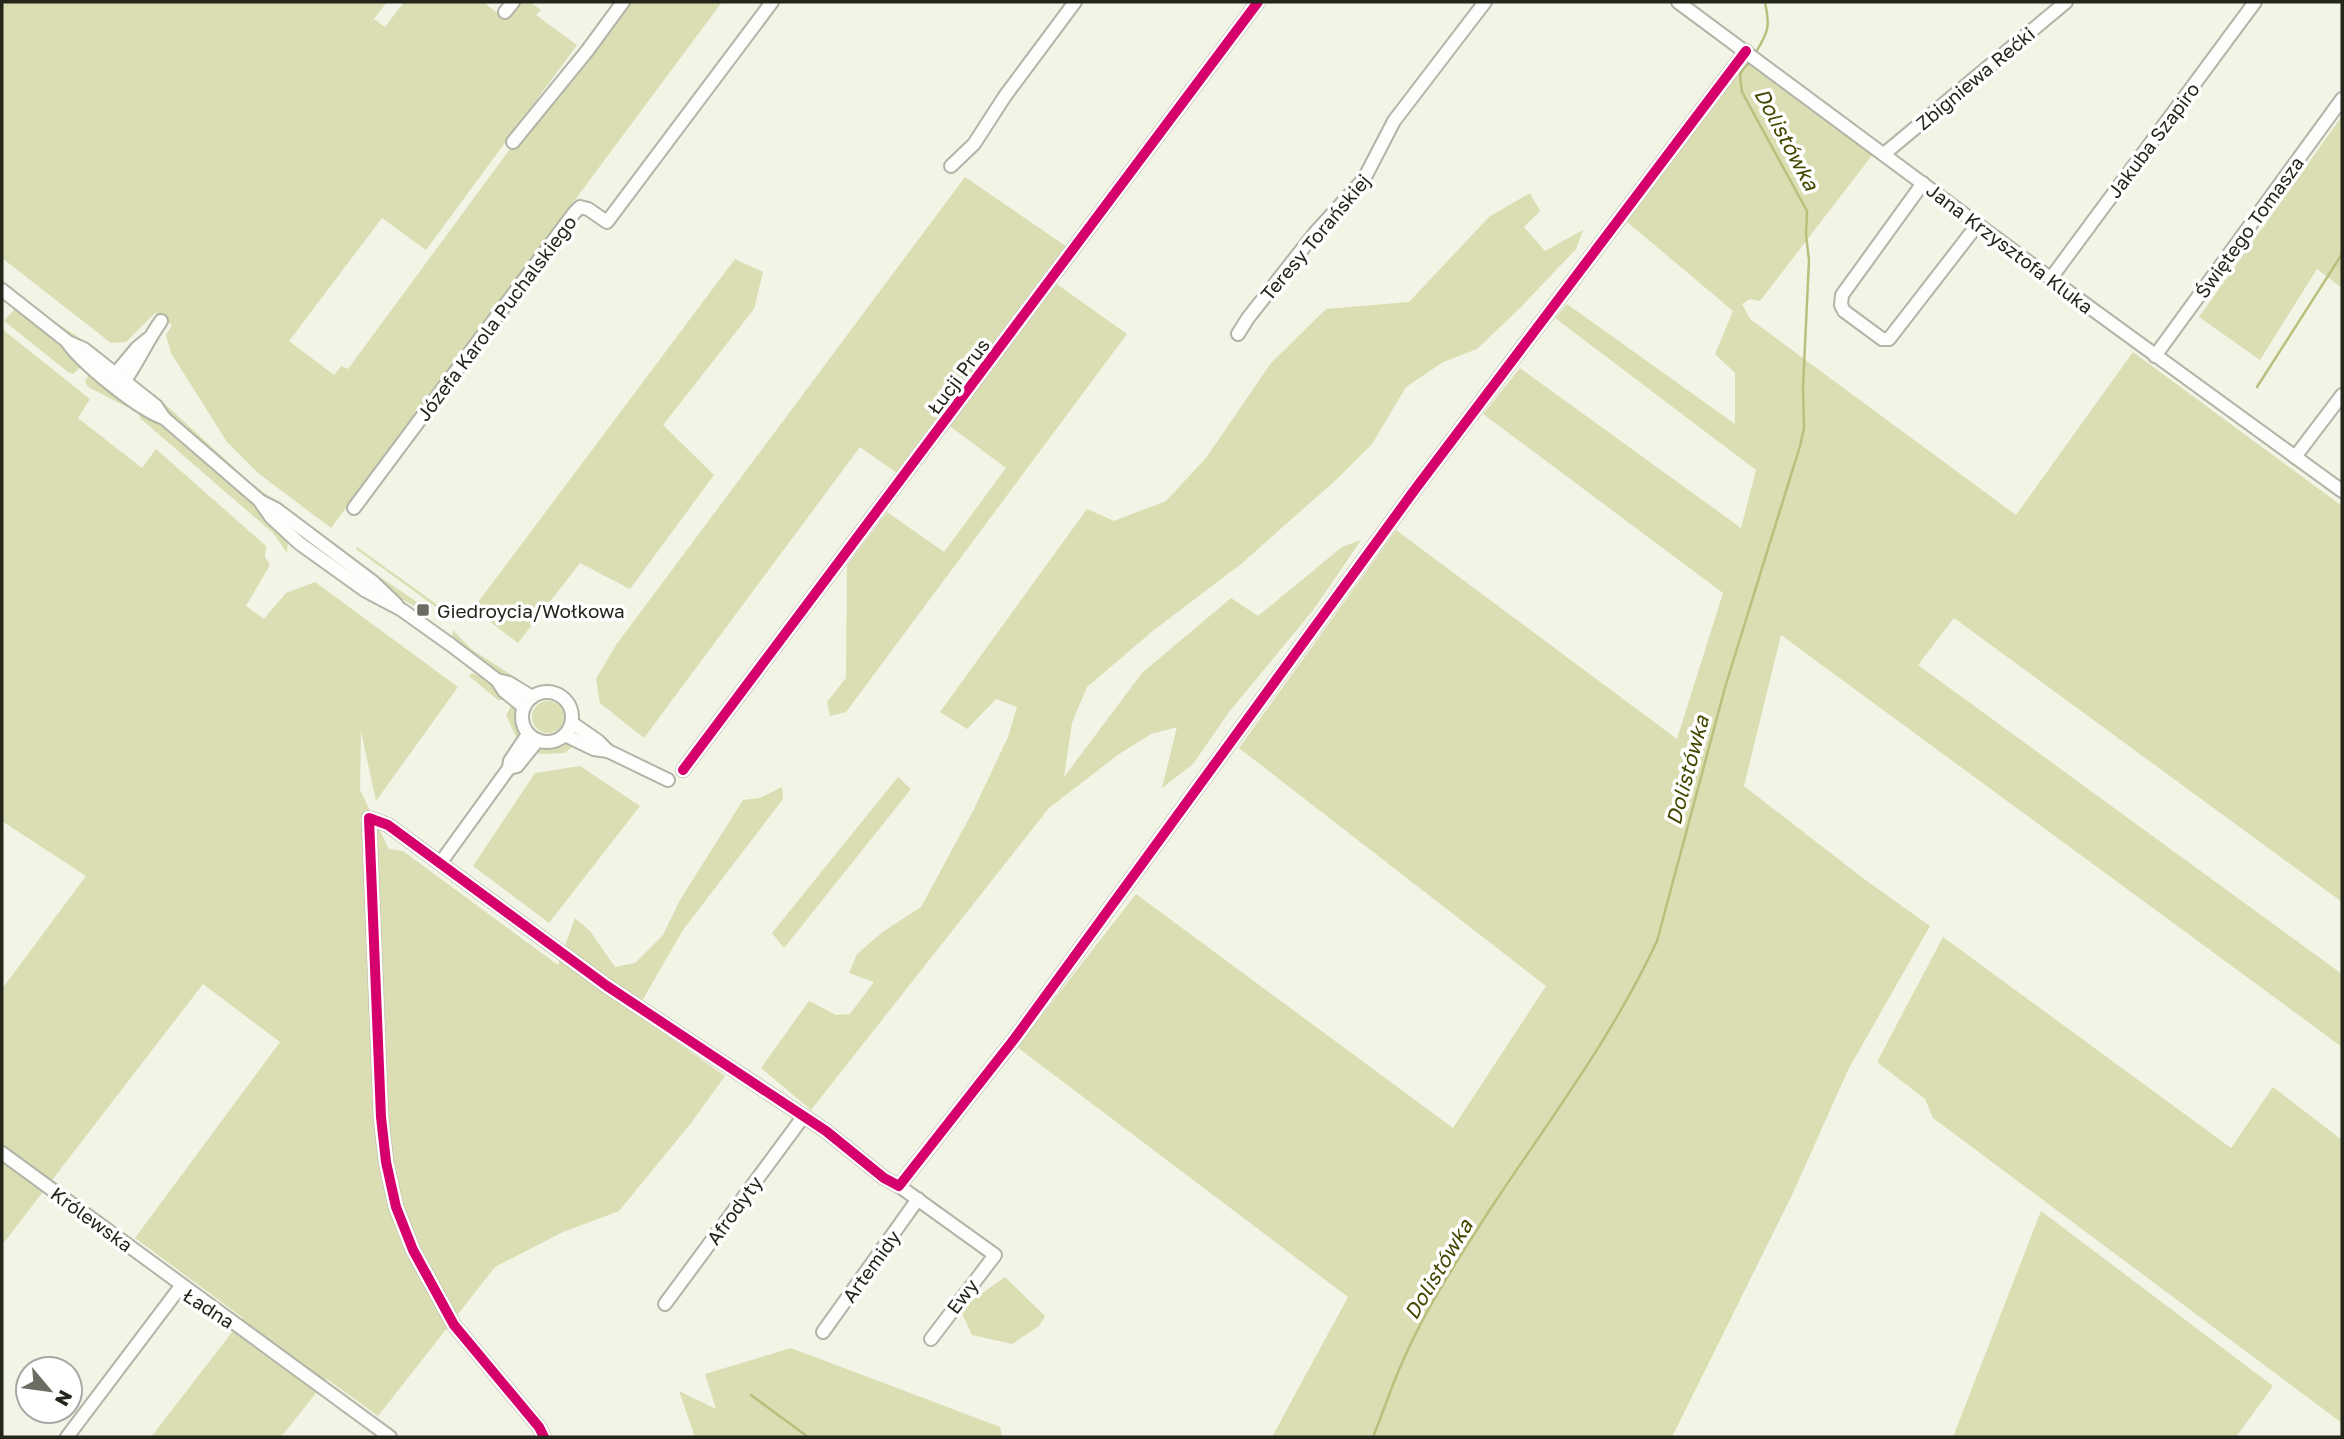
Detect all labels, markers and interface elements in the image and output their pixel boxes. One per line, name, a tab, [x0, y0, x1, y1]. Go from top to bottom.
street label: Zbigniewa Rećki	[1911, 22, 2039, 134]
street label: Jakuba Szapiro	[2102, 78, 2204, 202]
water label: Dolistówka	[1749, 83, 1825, 196]
street label: Świętego Tomasza	[2190, 152, 2308, 302]
street label: Teresy Torańskiej	[1255, 169, 1375, 305]
street label: Jana Krzysztofa Kluka	[1922, 178, 2098, 318]
street label: Józefa Karola Puchalskiego	[411, 211, 581, 425]
street label: Łucji Prus	[922, 334, 994, 418]
place label: Giedroycia/Wołkowa	[437, 599, 625, 622]
marker: Giedroycia/Wołkowa	[415, 602, 431, 618]
water label: Dolistówka	[1660, 711, 1714, 828]
street label: Afrodyty	[701, 1171, 767, 1249]
street label: Królewska	[47, 1182, 137, 1256]
water label: Dolistówka	[1398, 1213, 1479, 1324]
street label: Artemidy	[837, 1225, 905, 1306]
street label: Ewy	[941, 1274, 983, 1318]
street label: Ładna	[179, 1283, 239, 1333]
north arrow	[14, 1355, 84, 1425]
text: N	[51, 1387, 78, 1410]

